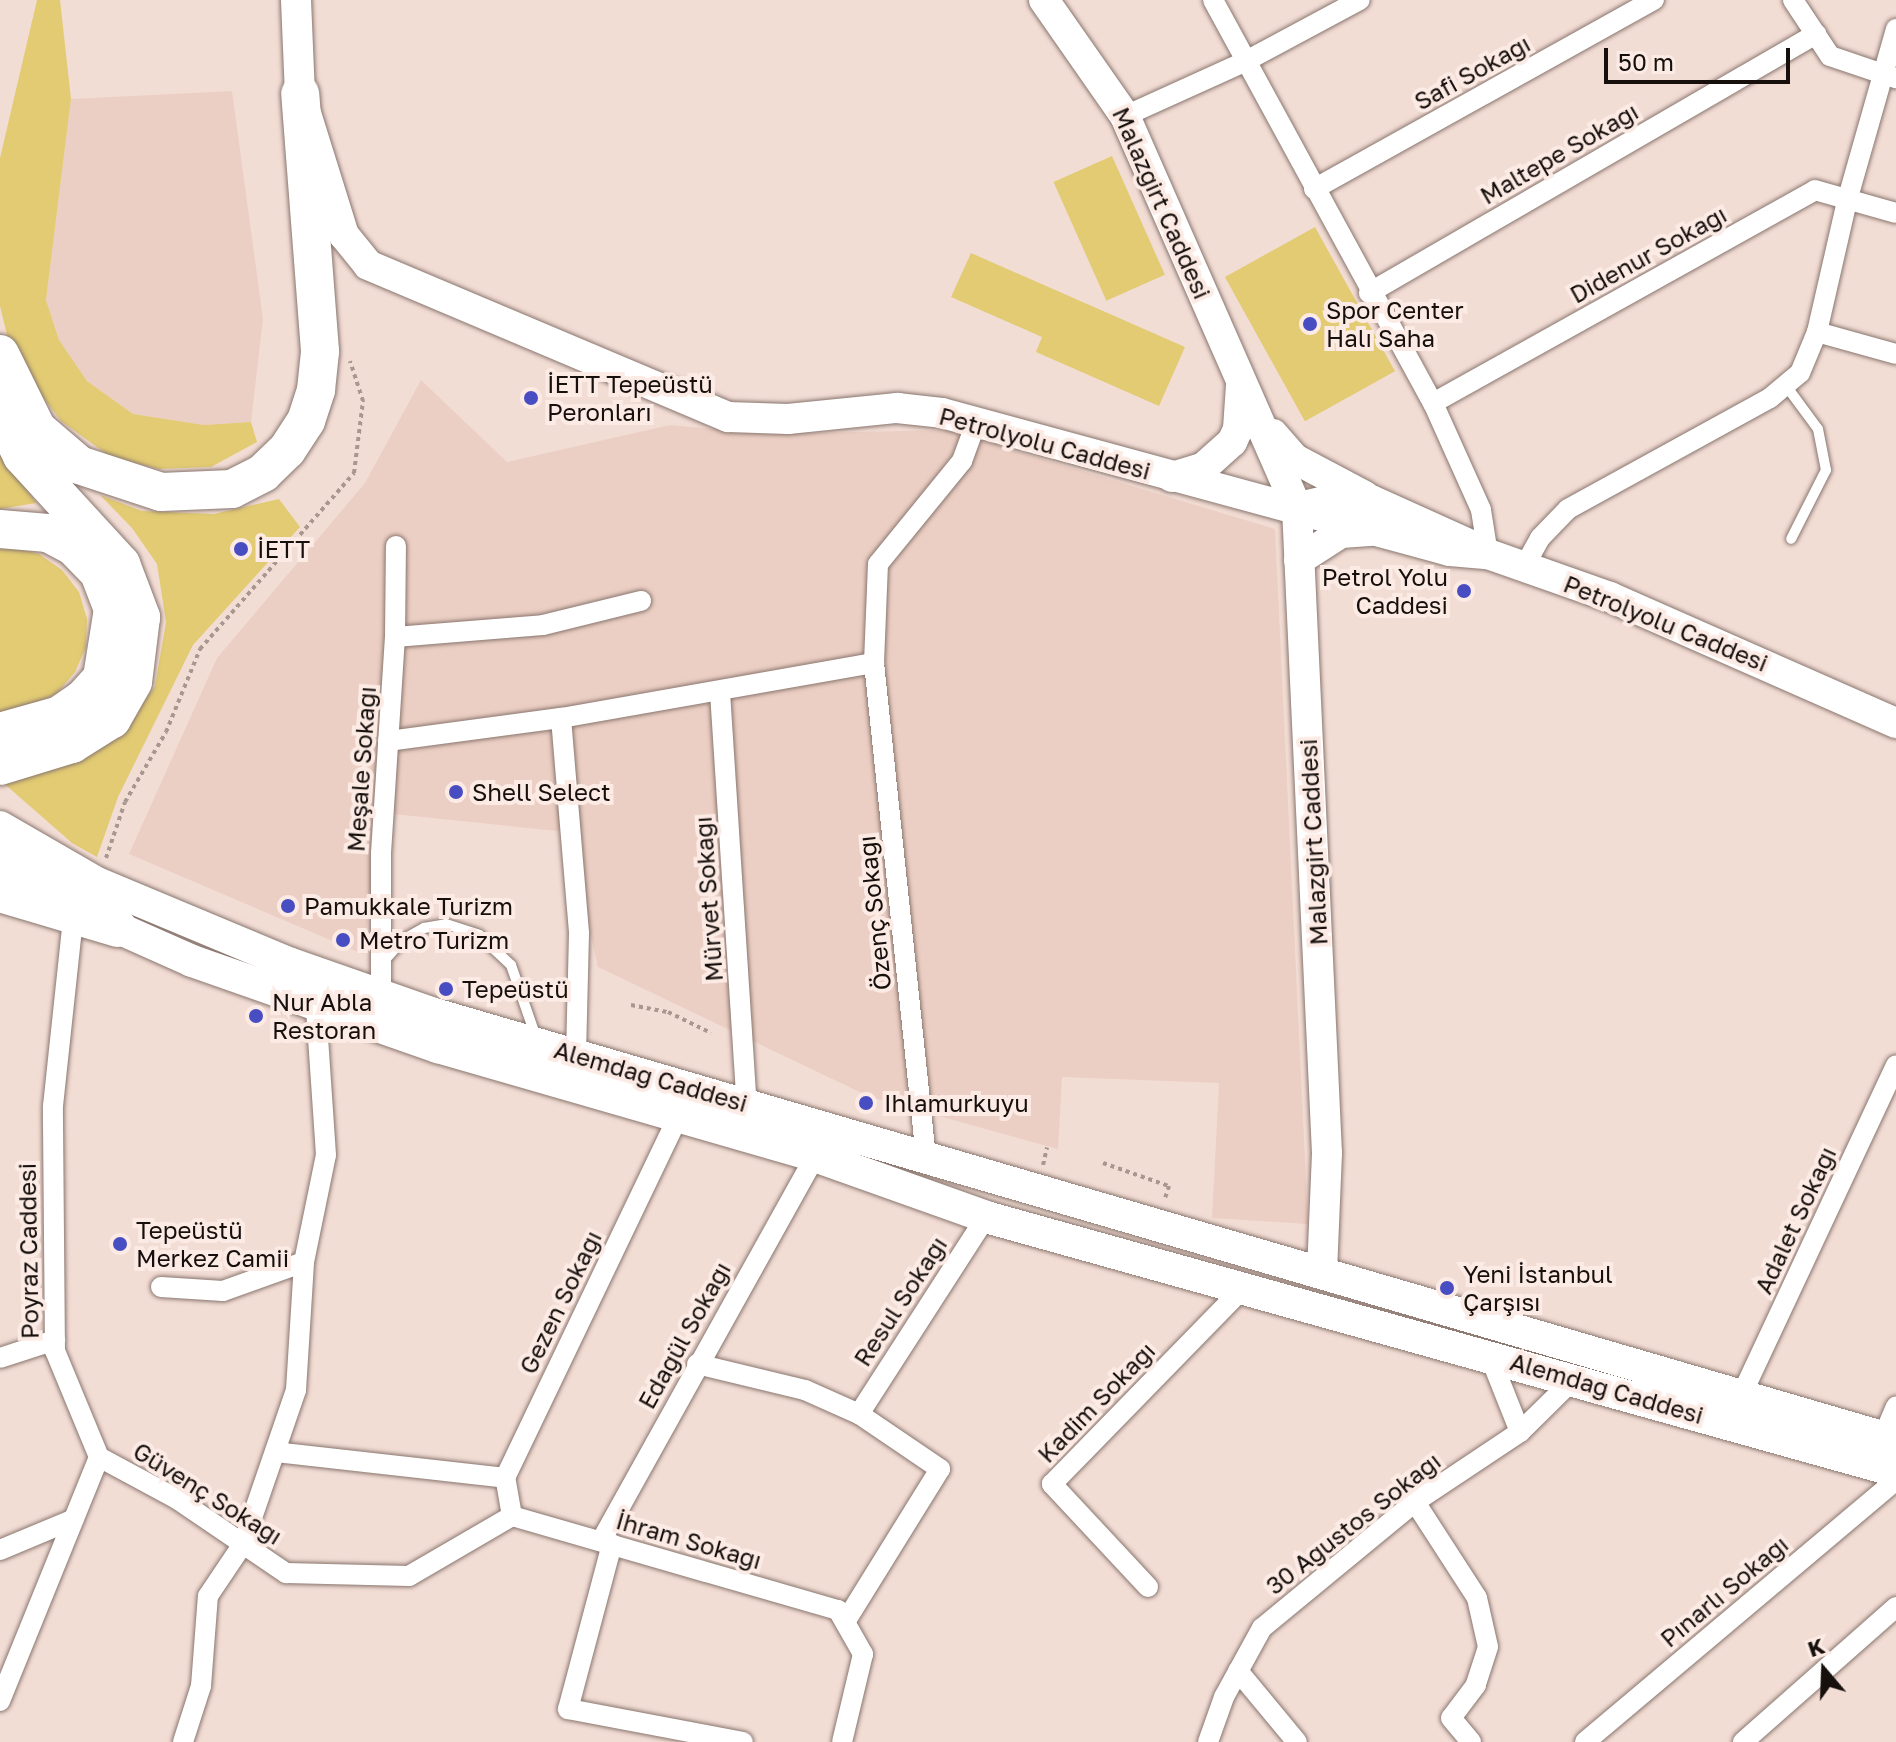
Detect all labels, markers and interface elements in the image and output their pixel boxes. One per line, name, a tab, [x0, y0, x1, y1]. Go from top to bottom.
street label: Safi Sokağı	[1409, 28, 1535, 116]
scale bar	[1608, 32, 1794, 82]
text: 50 m	[1618, 47, 1674, 76]
street label: Maltepe Sokağı	[1475, 96, 1643, 210]
street label: Malazgirt Caddesi	[1107, 103, 1217, 303]
street label: Didenur Sokağı	[1565, 199, 1731, 309]
place label: Spor Center Halı Saha	[1326, 296, 1464, 352]
marker: Spor Center Halı Saha	[1301, 315, 1319, 333]
place label: İETT Tepeüstü Peronları	[547, 370, 713, 426]
marker: İETT Tepeüstü Peronları	[522, 389, 540, 407]
street label: Petrolyolu Caddesi	[936, 401, 1154, 485]
place label: İETT	[257, 535, 310, 563]
marker: İETT	[232, 540, 250, 558]
place label: Petrol Yolu Caddesi	[1322, 563, 1448, 619]
street label: Petrolyolu Caddesi	[1560, 569, 1772, 677]
marker: Petrol Yolu Caddesi	[1455, 582, 1473, 600]
street label: Meşale Sokağı	[341, 685, 381, 853]
street label: Malazgirt Caddesi	[1293, 738, 1333, 946]
place label: Shell Select	[472, 778, 611, 806]
marker: Shell Select	[447, 783, 465, 801]
street label: Mürvet Sokağı	[688, 815, 728, 983]
street label: Özenç Sokağı	[852, 834, 896, 992]
place label: Pamukkale Turizm	[304, 892, 513, 920]
marker: Pamukkale Turizm	[279, 897, 297, 915]
place label: Metro Turizm	[359, 926, 509, 954]
marker: Metro Turizm	[334, 931, 352, 949]
place label: Tepeüstü	[462, 975, 569, 1003]
marker: Tepeüstü	[437, 980, 455, 998]
place label: Nur Abla Restoran	[272, 988, 376, 1044]
marker: Nur Abla Restoran	[247, 1007, 265, 1025]
street label: Alemdağ Caddesi	[551, 1035, 751, 1117]
place label: Ihlamurkuyu	[884, 1089, 1029, 1117]
marker: Ihlamurkuyu	[855, 1092, 877, 1114]
street label: Adalet Sokağı	[1748, 1142, 1842, 1298]
street label: Poyraz Caddesi	[12, 1163, 44, 1339]
place label: Tepeüstü Merkez Camii	[136, 1216, 289, 1272]
street label: Gezen Sokağı	[513, 1226, 607, 1378]
street label: Resul Sokağı	[847, 1231, 953, 1371]
marker: Tepeüstü Merkez Camii	[111, 1235, 129, 1253]
street label: Edagül Sokağı	[632, 1257, 736, 1413]
place label: Yeni İstanbul Çarşısı	[1463, 1260, 1613, 1316]
marker: Yeni İstanbul Çarşısı	[1438, 1279, 1456, 1297]
street label: Kadim Sokağı	[1031, 1336, 1161, 1468]
street label: Alemdağ Caddesi	[1507, 1347, 1707, 1429]
street label: Güvenç Sokağı	[128, 1436, 288, 1550]
street label: 30 Ağustos Sokağı	[1260, 1446, 1446, 1600]
street label: İhram Sokağı	[613, 1505, 765, 1575]
street label: Pınarlı Sokağı	[1654, 1529, 1794, 1653]
north arrow	[1784, 1630, 1864, 1710]
text: K	[1804, 1631, 1828, 1662]

